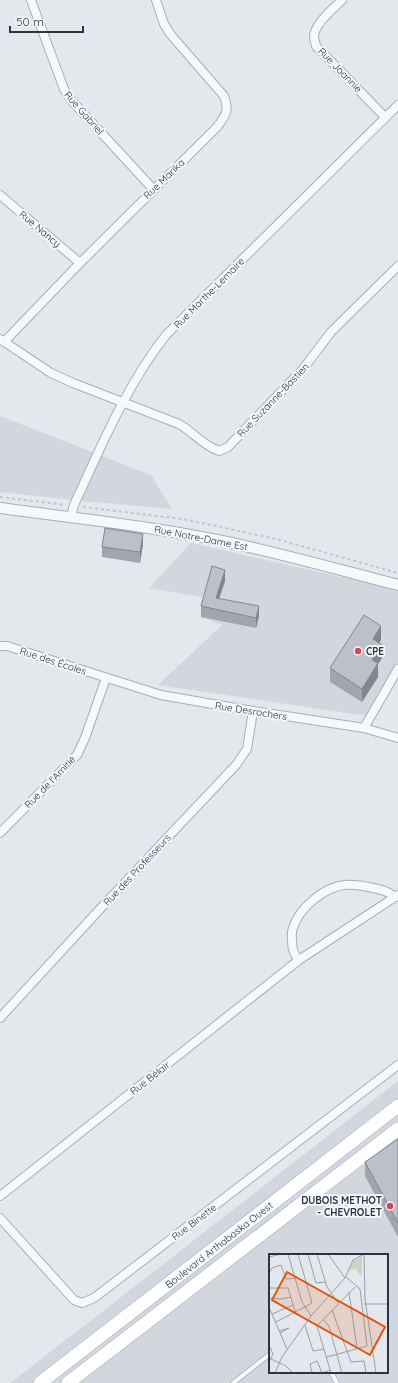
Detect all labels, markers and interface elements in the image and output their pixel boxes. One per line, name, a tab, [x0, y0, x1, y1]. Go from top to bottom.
scale bar	[10, 8, 83, 34]
text: 50 m	[16, 14, 44, 29]
street label: Rue Joannie	[315, 45, 365, 96]
street label: Rue Gabriel	[61, 88, 107, 138]
street label: Rue Marika	[141, 156, 187, 202]
street label: Rue Nancy	[16, 208, 64, 250]
street label: Rue Marthe-Lemaire	[171, 255, 247, 331]
street label: Rue Suzanne-Bastien	[234, 360, 312, 440]
street label: Rue Notre-Dame Est	[153, 523, 249, 554]
street label: Rue des Écoles	[18, 644, 88, 678]
place label: CPE	[366, 645, 384, 658]
marker: CPE	[353, 646, 363, 656]
street label: Rue Desrochers	[214, 699, 288, 723]
street label: Rue de l'Amitié	[22, 753, 79, 811]
street label: Rue des Professeurs	[100, 831, 174, 909]
street label: Rue Bélair	[127, 1058, 173, 1098]
place label: DUBOIS METHOT - CHEVROLET	[301, 1194, 382, 1219]
street label: Boulevard Arthabaska Ouest	[163, 1198, 276, 1291]
street label: Rue Binette	[169, 1201, 219, 1243]
marker: DUBOIS METHOT - CHEVROLET	[385, 1201, 395, 1211]
inset map	[269, 1254, 388, 1373]

